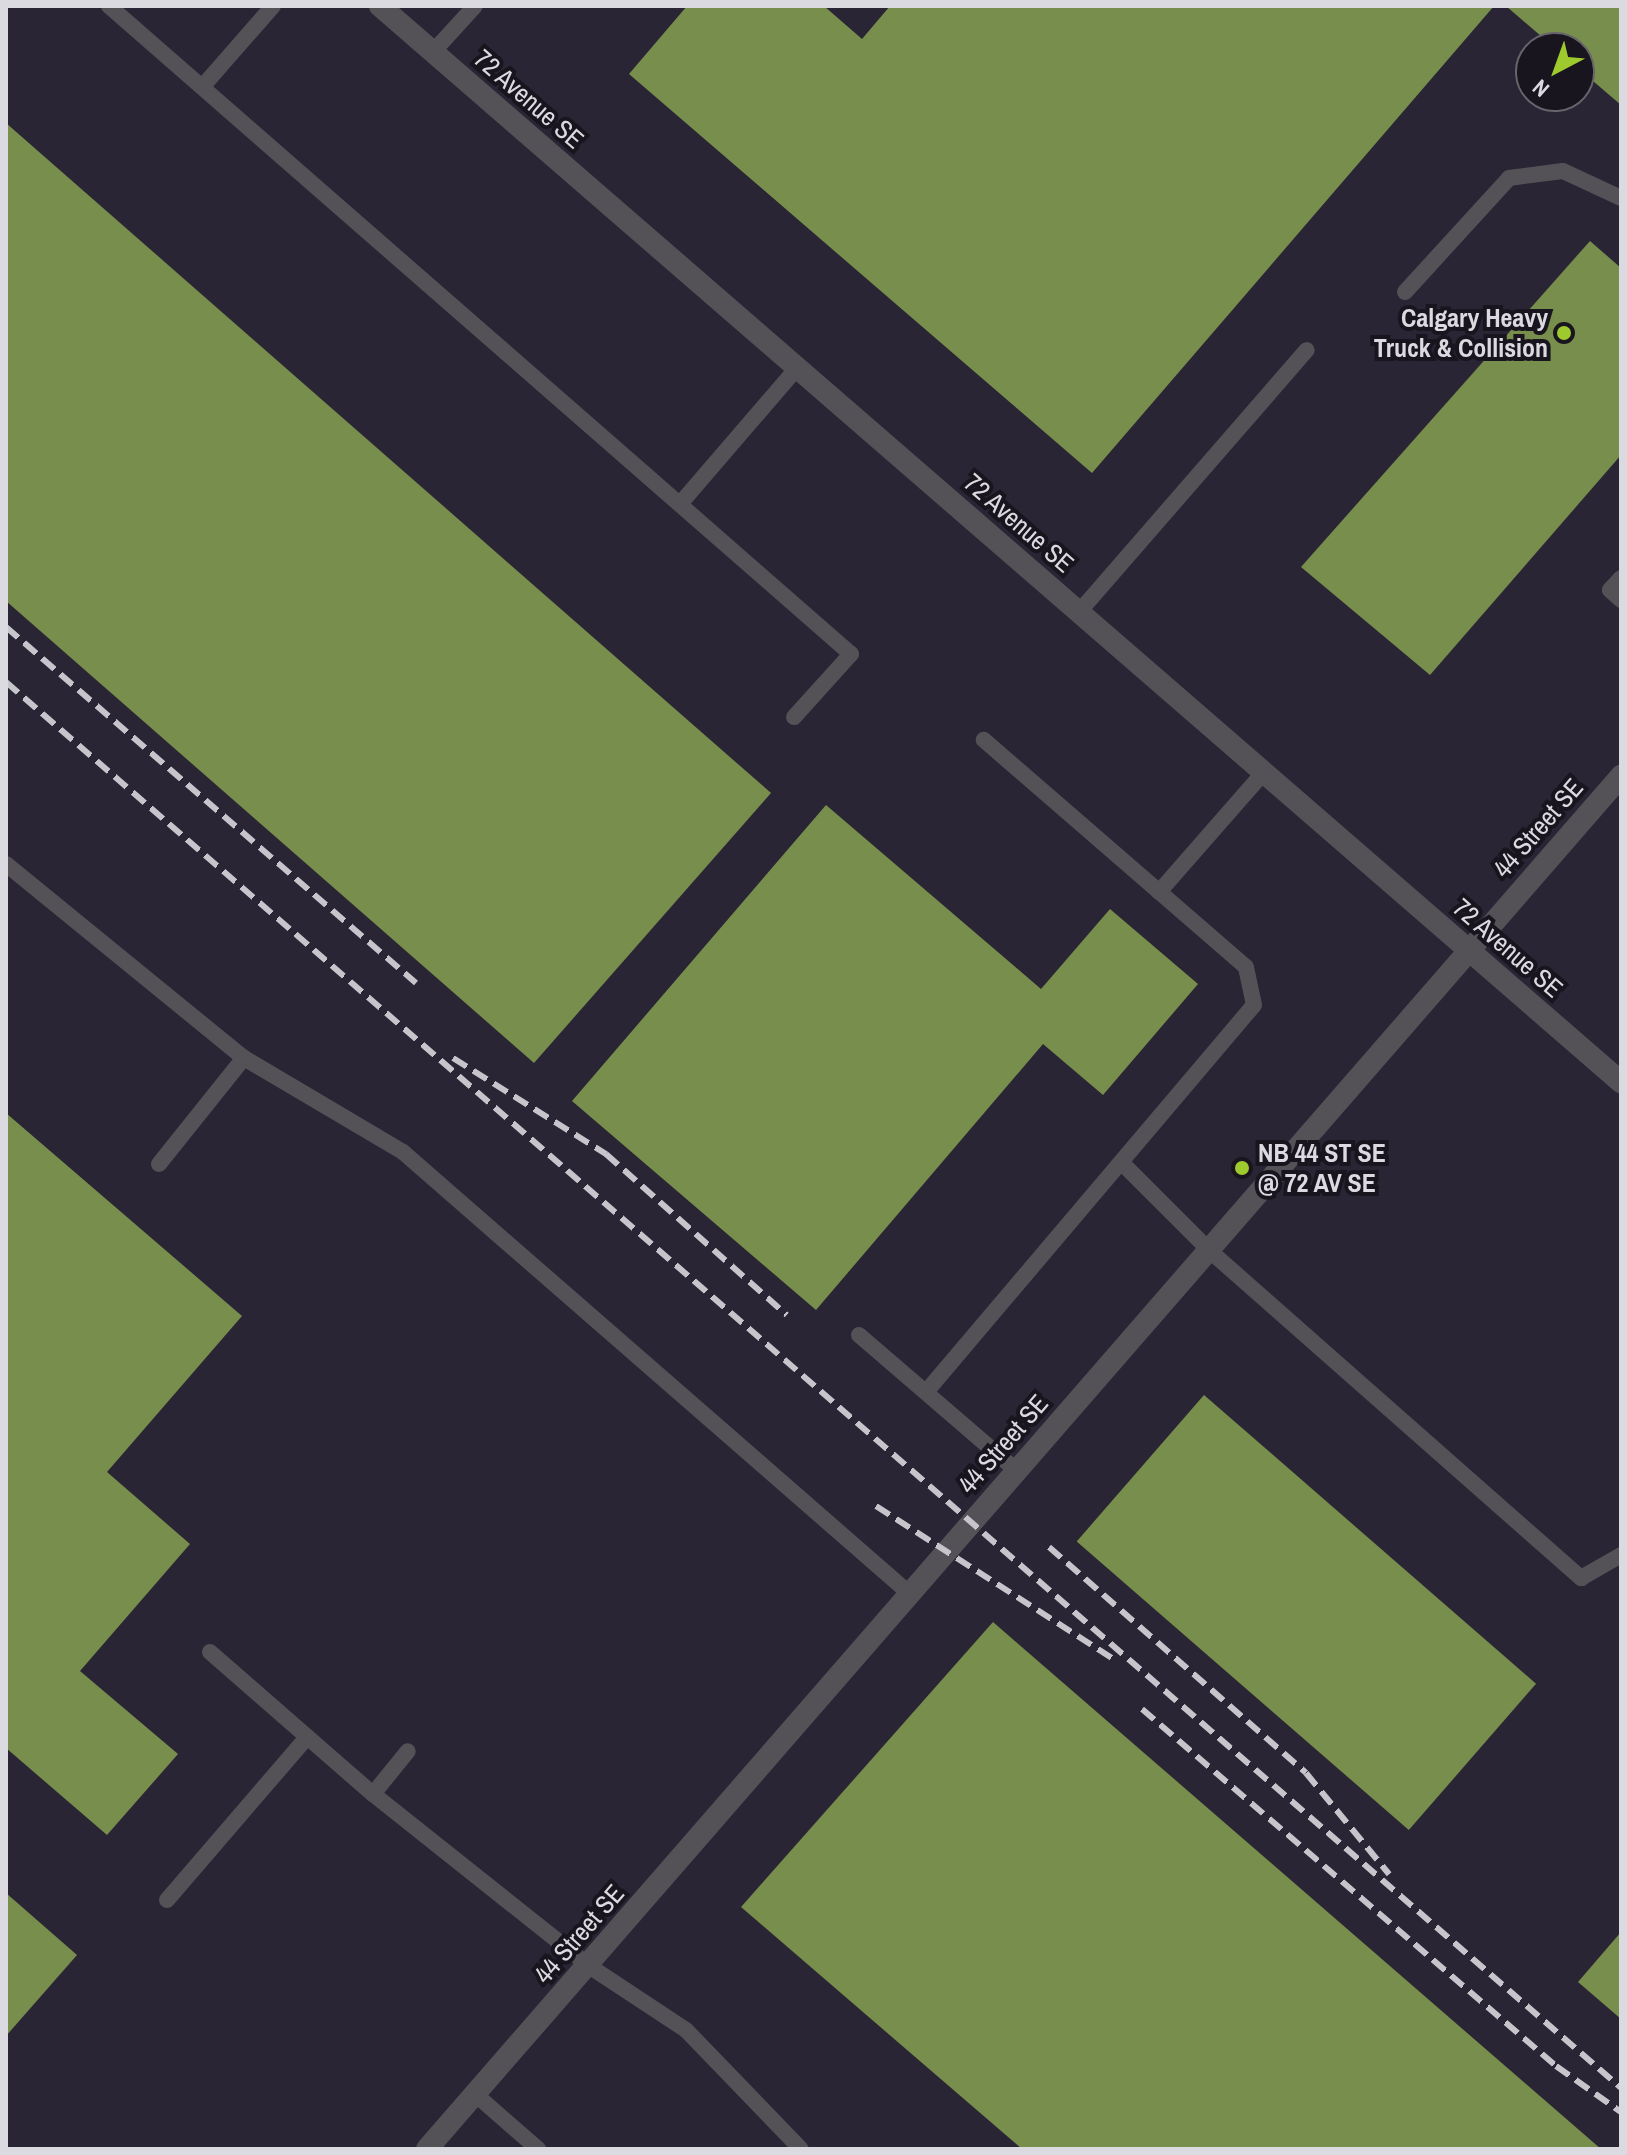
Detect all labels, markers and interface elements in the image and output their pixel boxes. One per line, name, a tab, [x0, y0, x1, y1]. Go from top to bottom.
north arrow	[1515, 32, 1595, 112]
street label: 72 Avenue SE	[467, 43, 591, 155]
text: N	[1526, 73, 1555, 104]
place label: Calgary Heavy Truck & Collision	[1374, 302, 1548, 364]
marker: Calgary Heavy Truck & Collision	[1555, 324, 1573, 342]
street label: 72 Avenue SE	[957, 467, 1081, 579]
street label: 44 Street SE	[1487, 772, 1589, 884]
street label: 72 Avenue SE	[1446, 892, 1570, 1004]
place label: NB 44 ST SE @ 72 AV SE	[1258, 1137, 1386, 1198]
marker: NB 44 ST SE @ 72 AV SE	[1233, 1159, 1251, 1177]
street label: 44 Street SE	[952, 1388, 1054, 1500]
street label: 44 Street SE	[528, 1878, 630, 1990]

